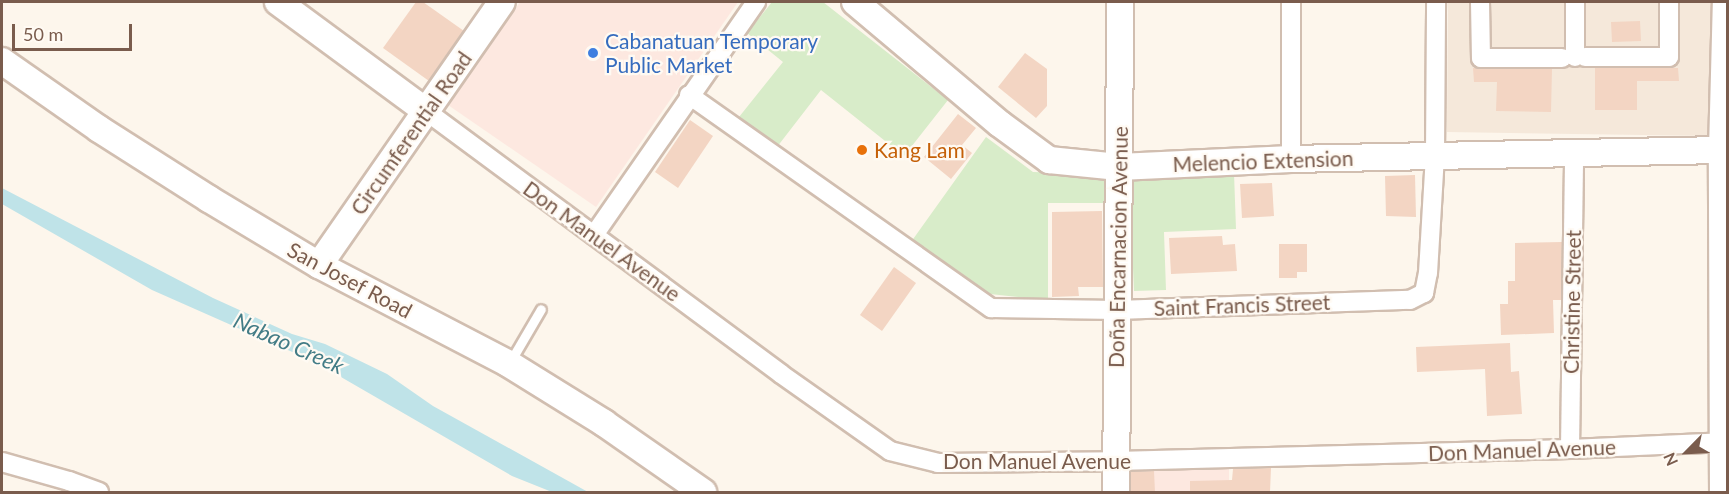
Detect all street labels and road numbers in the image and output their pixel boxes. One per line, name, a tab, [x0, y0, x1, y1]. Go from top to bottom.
street label: Circumferential Road	[345, 47, 477, 219]
street label: Doña Encarnacion Avenue	[1103, 125, 1133, 369]
street label: Melencio Extension	[1172, 145, 1354, 177]
street label: Don Manuel Avenue	[518, 175, 686, 307]
street label: Christine Street	[1558, 230, 1586, 374]
street label: San Josef Road	[283, 236, 417, 324]
street label: Saint Francis Street	[1153, 289, 1331, 321]
street label: Don Manuel Avenue	[1427, 434, 1617, 466]
street label: Don Manuel Avenue	[943, 448, 1131, 474]

